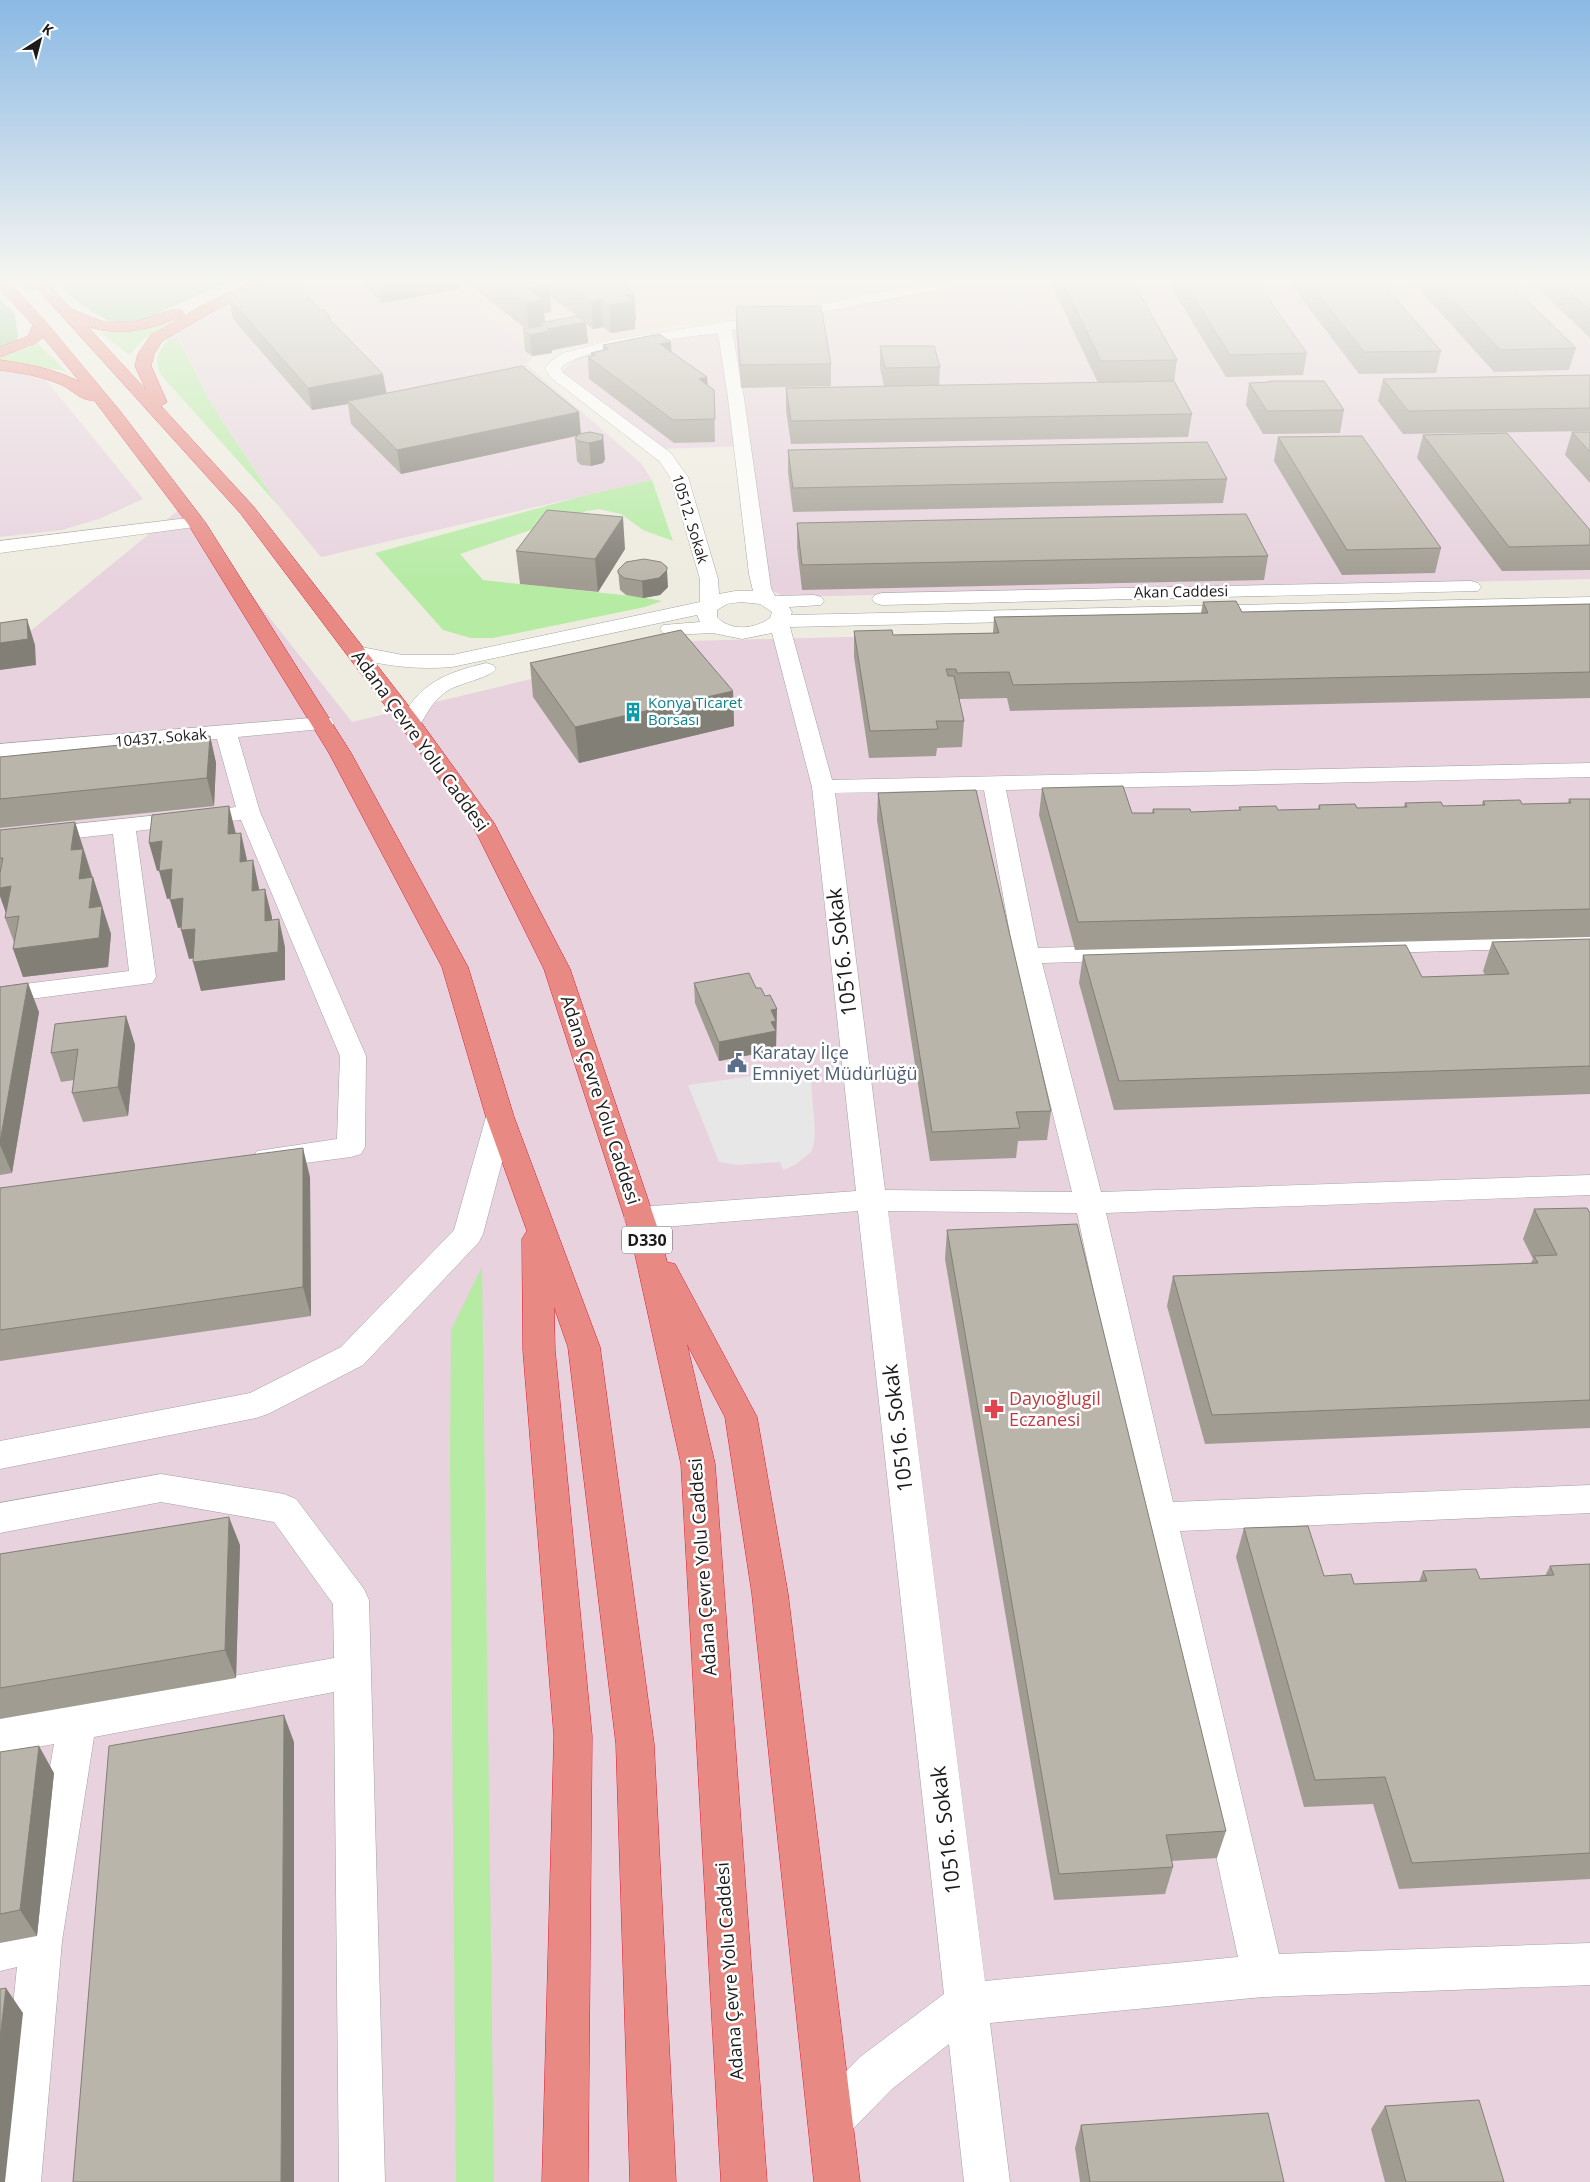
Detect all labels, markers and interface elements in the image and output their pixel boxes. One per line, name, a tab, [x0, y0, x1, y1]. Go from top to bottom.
north arrow	[15, 15, 65, 65]
text: K	[39, 19, 58, 40]
street label: 10512. Sokak	[668, 472, 714, 566]
street label: Akan Caddesi	[1134, 580, 1228, 602]
street label: Adana Çevre Yolu Caddesi	[347, 645, 495, 836]
place label: Konya Ticaret Borsası	[648, 692, 743, 729]
building icon: Konya Ticaret Borsası	[622, 701, 644, 723]
street label: 10437. Sokak	[114, 723, 208, 751]
street label: 10516. Sokak	[819, 886, 863, 1018]
street label: Adana Çevre Yolu Caddesi	[556, 992, 646, 1207]
place label: Karatay İlçe Emniyet Müdürlüğü	[752, 1040, 918, 1085]
public building icon: Karatay İlçe Emniyet Müdürlüğü	[726, 1052, 748, 1074]
road number: D330	[622, 1226, 672, 1254]
street label: 10516. Sokak	[875, 1362, 919, 1494]
place label: Dayıoğlugil Eczanesi	[1009, 1386, 1101, 1431]
pharmacy icon: Dayıoğlugil Eczanesi	[983, 1398, 1005, 1420]
street label: Adana Çevre Yolu Caddesi	[682, 1457, 722, 1677]
street label: 10516. Sokak	[923, 1764, 967, 1896]
street label: Adana Çevre Yolu Caddesi	[709, 1861, 749, 2081]

